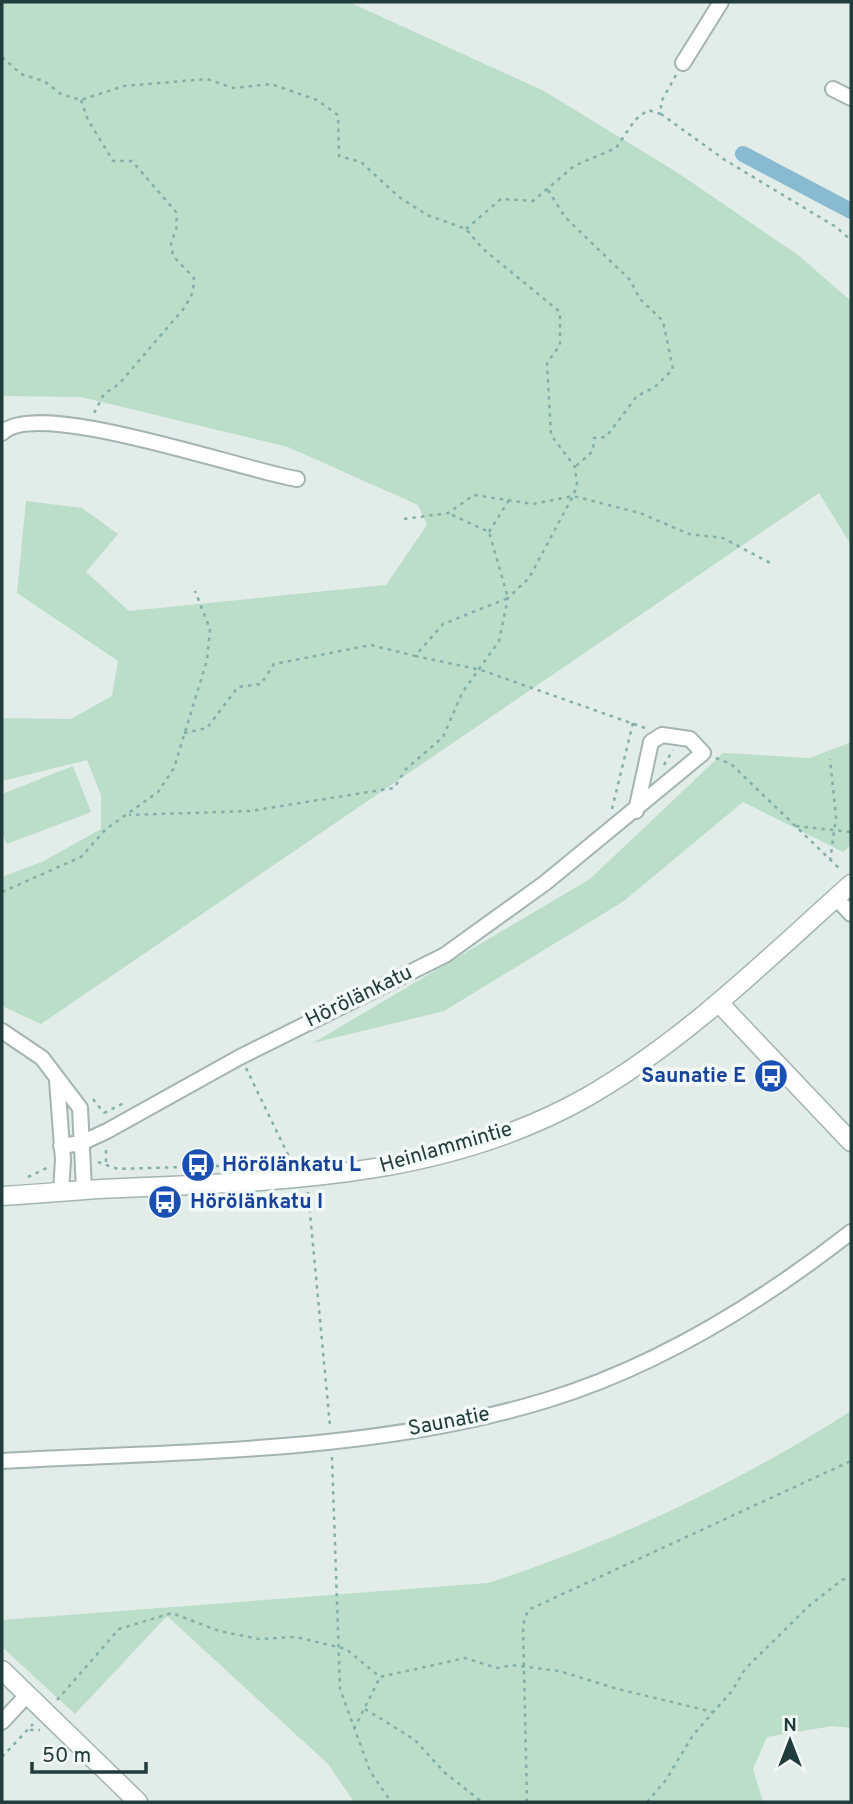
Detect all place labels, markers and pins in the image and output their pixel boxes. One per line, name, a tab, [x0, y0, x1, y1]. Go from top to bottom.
bus stop icon: Saunatie E	[752, 1057, 790, 1095]
place label: Saunatie E	[641, 1063, 746, 1090]
bus stop icon: Hörölänkatu L	[179, 1146, 217, 1184]
place label: Hörölänkatu L	[222, 1152, 361, 1179]
bus stop icon: Hörölänkatu I	[146, 1183, 184, 1221]
place label: Hörölänkatu I	[190, 1189, 323, 1216]

